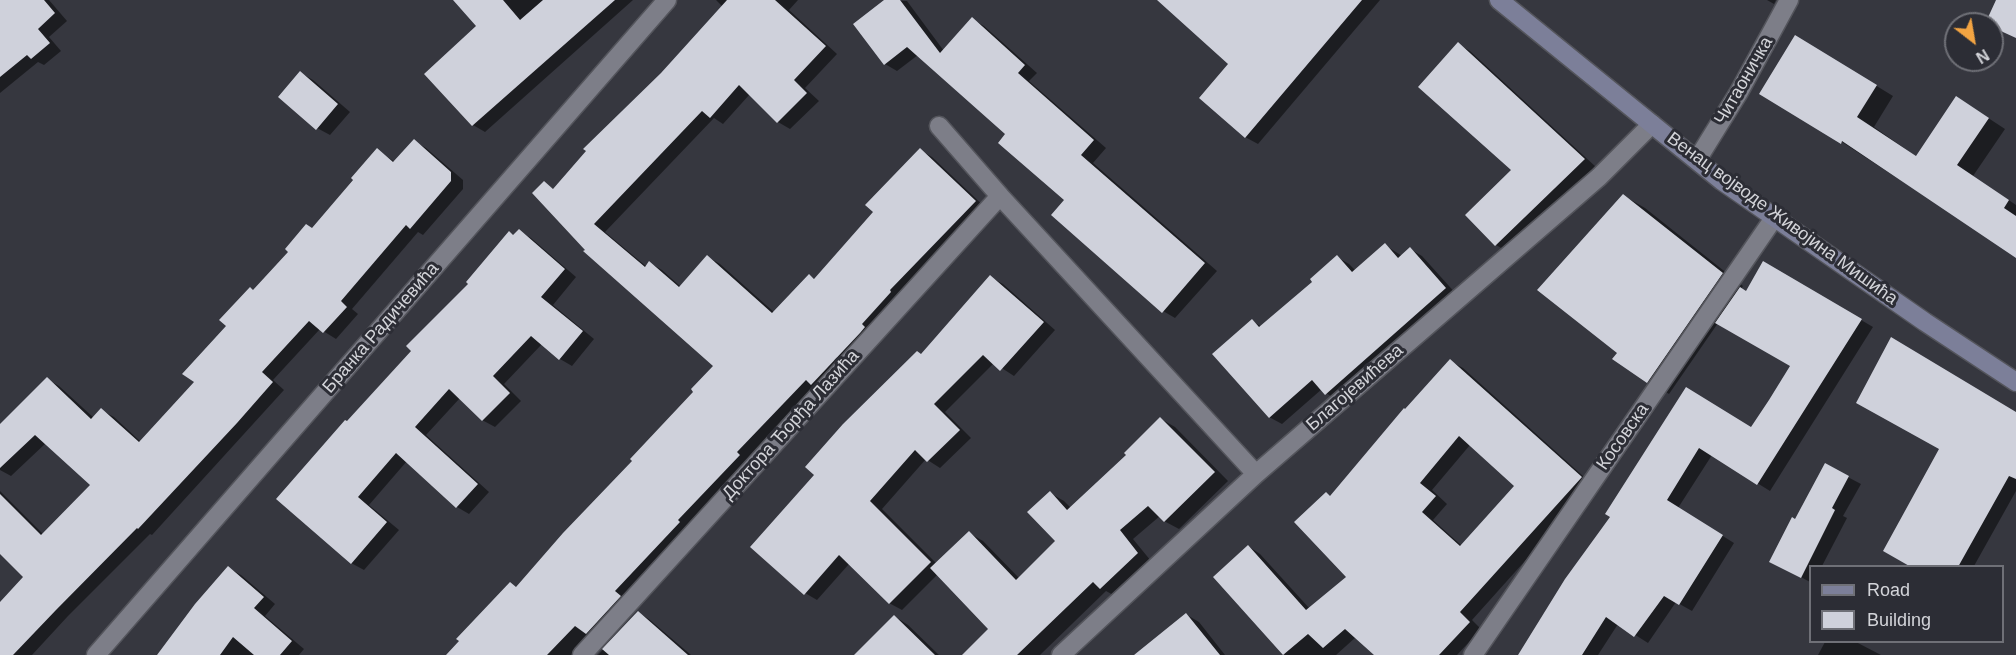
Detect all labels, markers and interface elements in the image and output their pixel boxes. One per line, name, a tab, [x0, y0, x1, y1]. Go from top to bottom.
north arrow	[1944, 12, 2004, 72]
street label: Читаоничка	[1710, 33, 1778, 129]
text: N	[1973, 46, 1992, 66]
street label: Венац војводе Живојина Мишића	[1662, 128, 1902, 310]
street label: Бранка Радичевића	[318, 258, 444, 398]
street label: Благојевићева	[1302, 340, 1408, 436]
street label: Доктора Ђорђа Лазића	[718, 346, 864, 504]
street label: Косовска	[1592, 400, 1654, 474]
legend	[1809, 565, 2004, 643]
text: Road	[1867, 580, 1910, 600]
text: Building	[1867, 610, 1931, 630]

